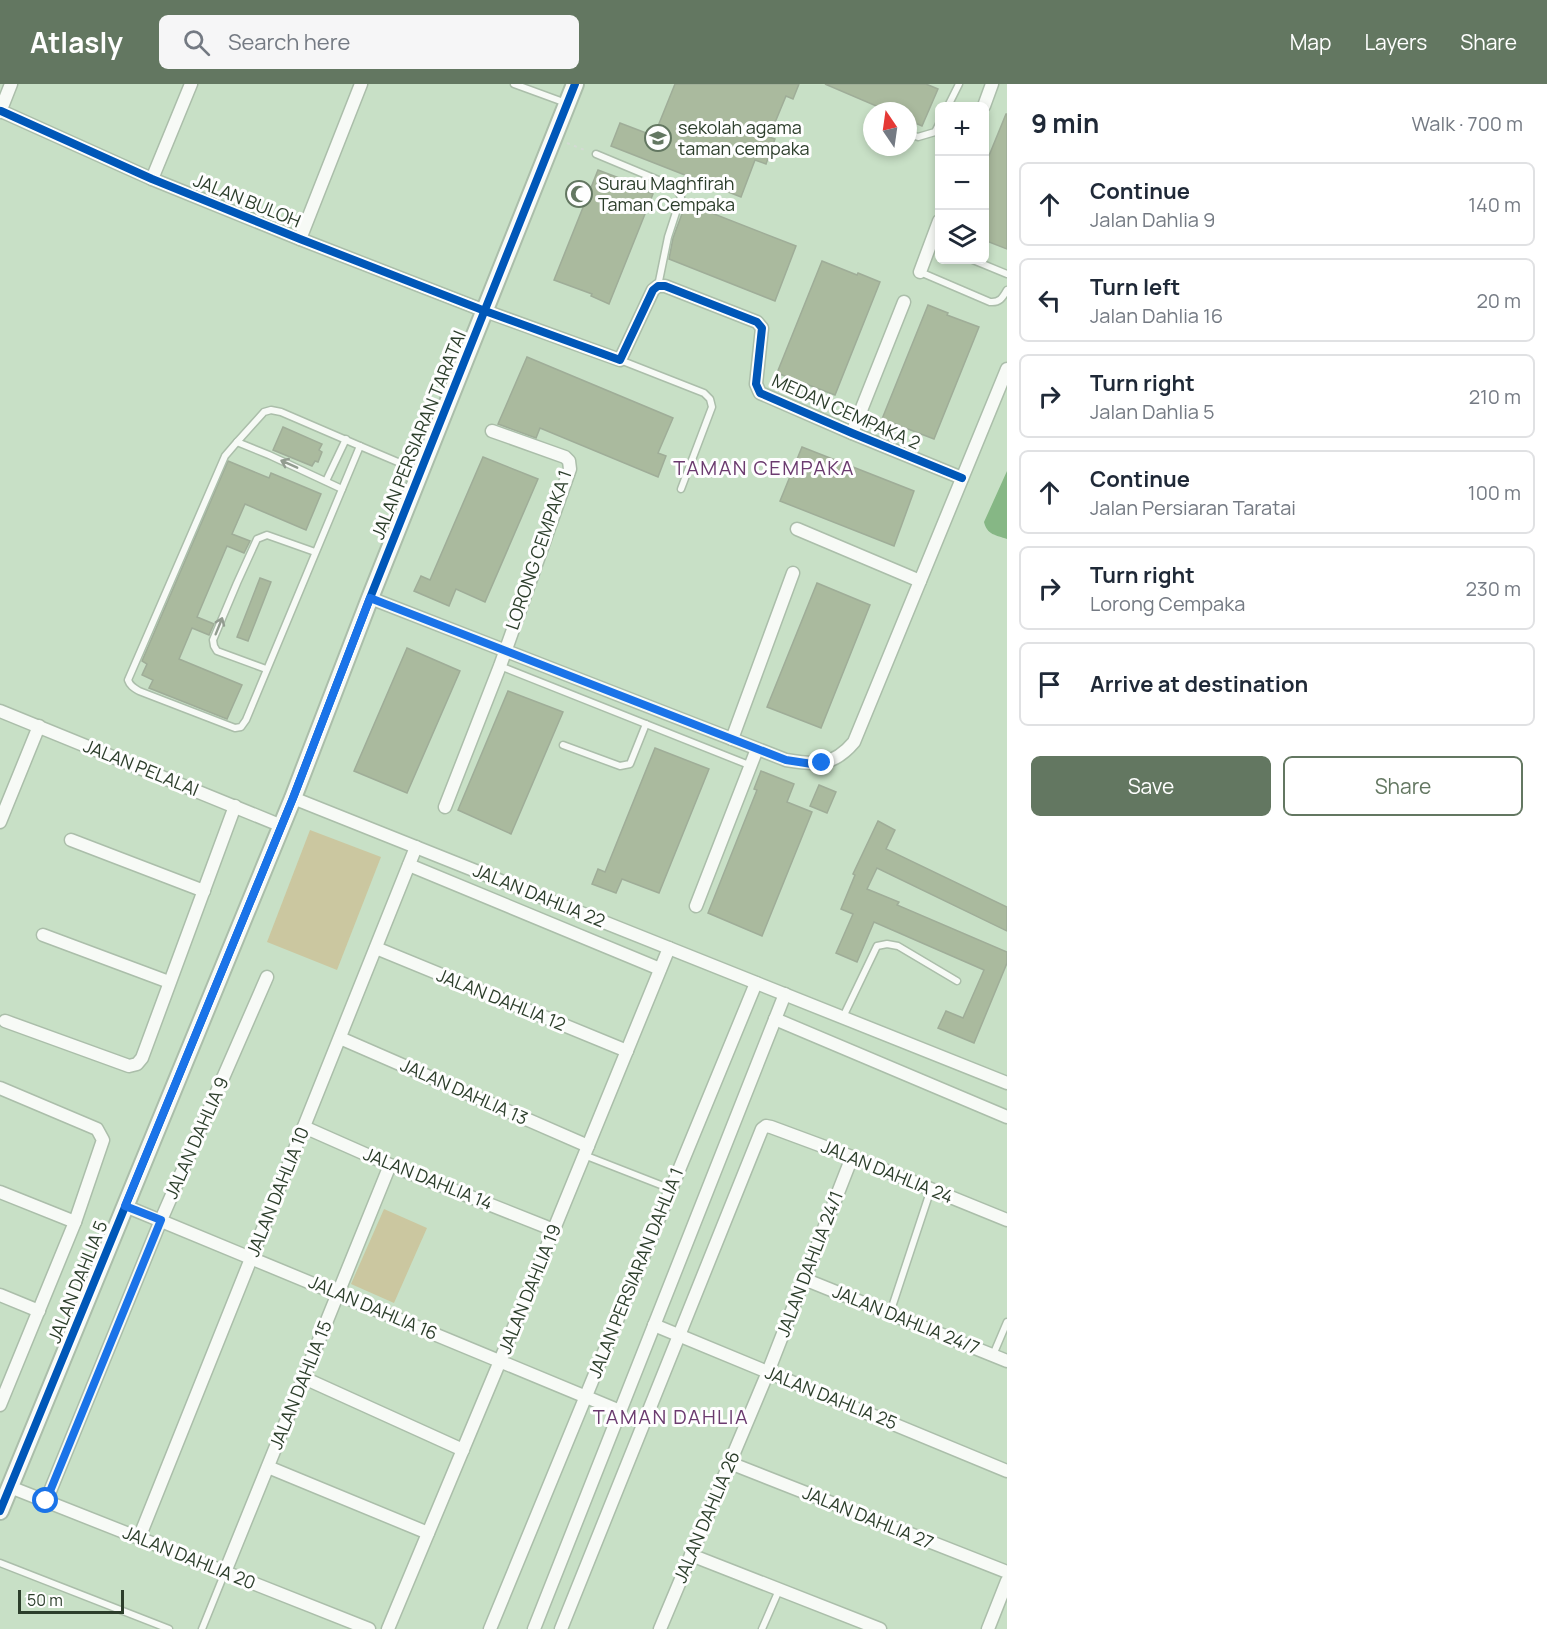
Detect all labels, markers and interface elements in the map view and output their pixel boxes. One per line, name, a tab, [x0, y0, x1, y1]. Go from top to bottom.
search box	[159, 15, 579, 69]
text: Atlasly	[30, 23, 123, 61]
icon: search	[180, 26, 213, 59]
text: Search here	[228, 27, 350, 57]
text: Map	[1290, 28, 1331, 56]
text: Layers	[1364, 28, 1427, 56]
text: Share	[1460, 28, 1517, 56]
north arrow	[863, 102, 917, 156]
map controls	[935, 102, 989, 264]
button: +	[935, 102, 989, 156]
text: 9 min	[1031, 105, 1099, 141]
text: Walk · 700 m	[1412, 110, 1523, 137]
place label: sekolah agama taman cempaka	[678, 115, 810, 160]
school or university icon: sekolah agama taman cempaka	[643, 123, 673, 153]
button: −	[935, 156, 989, 210]
street label: JALAN BULOH	[190, 168, 305, 233]
place label: Surau Maghfirah Taman Cempaka	[598, 171, 735, 216]
text: Continue	[1090, 176, 1190, 206]
mosque icon: Surau Maghfirah Taman Cempaka	[564, 179, 594, 209]
icon: ahead	[1033, 188, 1066, 221]
text: 140 m	[1468, 191, 1521, 218]
text: Jalan Dahlia 9	[1090, 206, 1215, 233]
button: layers	[935, 210, 989, 264]
text: Turn left	[1090, 272, 1180, 302]
icon: left	[1033, 284, 1066, 317]
text: 20 m	[1476, 287, 1521, 314]
text: Jalan Dahlia 16	[1090, 302, 1223, 329]
street label: JALAN PERSIARAN TARATAI	[365, 327, 471, 543]
street label: MEDAN CEMPAKA 2	[768, 368, 924, 455]
text: Turn right	[1090, 368, 1195, 398]
icon: right	[1033, 380, 1066, 413]
text: 210 m	[1469, 383, 1521, 410]
text: Jalan Dahlia 5	[1090, 398, 1214, 425]
district label: TAMAN CEMPAKA	[673, 454, 855, 481]
one-way arrow	[281, 458, 299, 470]
text: Continue	[1090, 464, 1190, 494]
street label: LORONG CEMPAKA 1	[499, 467, 577, 633]
icon: ahead	[1033, 476, 1066, 509]
text: 100 m	[1468, 479, 1521, 506]
text: Jalan Persiaran Taratai	[1090, 494, 1296, 521]
text: Turn right	[1090, 560, 1195, 590]
icon: right	[1033, 572, 1066, 605]
text: 230 m	[1465, 575, 1521, 602]
text: Lorong Cempaka	[1090, 590, 1245, 617]
one-way arrow	[214, 617, 225, 636]
icon: arrive	[1033, 668, 1066, 701]
text: Arrive at destination	[1090, 669, 1308, 699]
street label: JALAN PELALAI	[80, 733, 203, 801]
route end	[808, 749, 834, 775]
button: Save	[1031, 756, 1271, 816]
button: Share	[1283, 756, 1523, 816]
street label: JALAN DAHLIA 22	[470, 858, 609, 932]
street label: JALAN DAHLIA 12	[433, 962, 569, 1036]
street label: JALAN DAHLIA 13	[397, 1052, 532, 1130]
street label: JALAN DAHLIA 9	[158, 1073, 234, 1202]
street label: JALAN DAHLIA 10	[240, 1123, 314, 1260]
street label: JALAN DAHLIA 24	[818, 1134, 957, 1208]
street label: JALAN DAHLIA 14	[360, 1141, 497, 1215]
street label: JALAN PERSIARAN DAHLIA 1	[582, 1164, 688, 1381]
street label: JALAN DAHLIA 24/1	[770, 1187, 848, 1340]
street label: JALAN DAHLIA 5	[42, 1217, 113, 1346]
street label: JALAN DAHLIA 19	[492, 1220, 566, 1357]
street label: JALAN DAHLIA 16	[305, 1269, 442, 1345]
street label: JALAN DAHLIA 24/7	[829, 1279, 983, 1359]
street label: JALAN DAHLIA 15	[263, 1317, 337, 1453]
street label: JALAN DAHLIA 25	[762, 1360, 901, 1434]
district label: TAMAN DAHLIA	[593, 1403, 749, 1430]
street label: JALAN DAHLIA 26	[667, 1447, 745, 1586]
street label: JALAN DAHLIA 27	[799, 1480, 937, 1554]
route start	[32, 1487, 58, 1513]
street label: JALAN DAHLIA 20	[120, 1520, 259, 1595]
scale bar	[18, 1587, 124, 1614]
text: 50 m	[27, 1589, 63, 1611]

